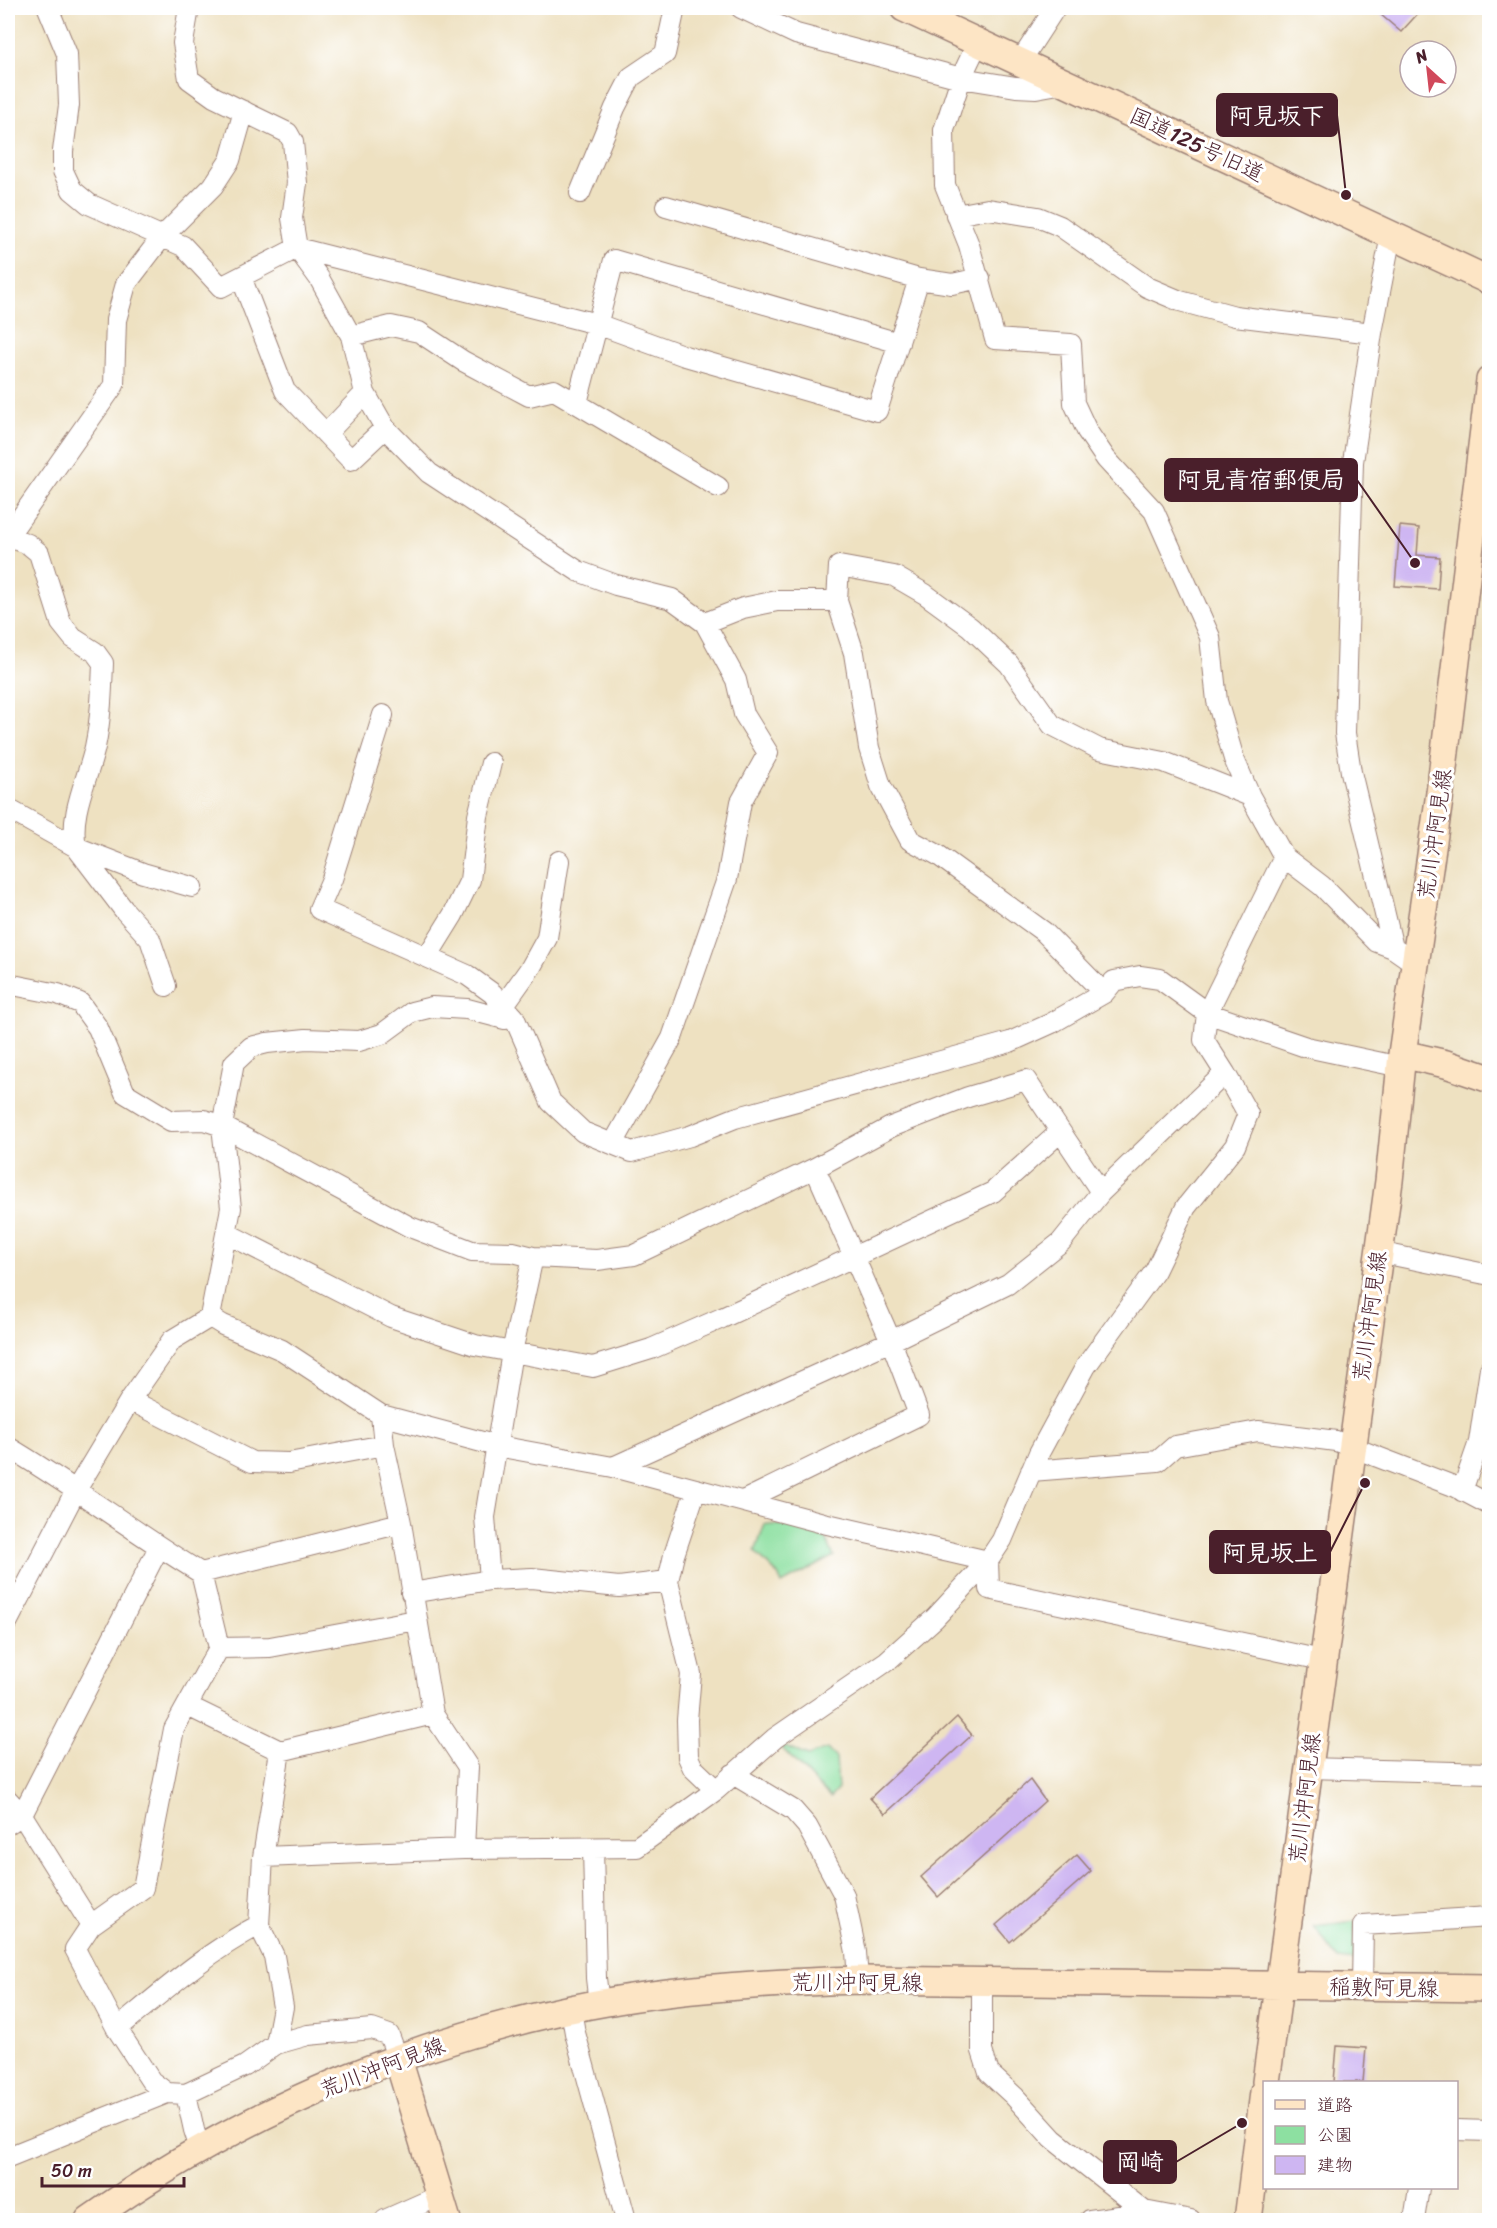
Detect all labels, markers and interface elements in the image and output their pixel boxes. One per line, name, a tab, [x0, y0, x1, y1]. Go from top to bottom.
north arrow	[1398, 39, 1458, 99]
text: N	[1409, 40, 1434, 72]
callout: 阿見坂下	[1217, 94, 1337, 136]
text: 阿見坂下	[1229, 95, 1325, 137]
street label: 国道125号旧道	[1123, 96, 1271, 193]
callout: 阿見青宿郵便局	[1165, 459, 1357, 501]
text: 阿見青宿郵便局	[1177, 459, 1345, 501]
street label: 荒川沖阿見線	[1406, 766, 1463, 902]
street label: 荒川沖阿見線	[1341, 1248, 1398, 1384]
callout: 阿見坂上	[1210, 1531, 1330, 1573]
text: 阿見坂上	[1222, 1532, 1318, 1574]
street label: 荒川沖阿見線	[1277, 1730, 1332, 1866]
street label: 荒川沖阿見線	[791, 1963, 923, 2002]
street label: 稲敷阿見線	[1329, 1967, 1439, 2008]
street label: 荒川沖阿見線	[314, 2026, 451, 2109]
legend	[1263, 2081, 1458, 2189]
text: 道路	[1317, 2089, 1353, 2121]
text: 公園	[1317, 2119, 1353, 2151]
callout: 岡崎	[1104, 2141, 1176, 2183]
text: 岡崎	[1116, 2141, 1164, 2183]
text: 建物	[1317, 2149, 1353, 2181]
scale bar	[42, 2150, 184, 2188]
text: 50 m	[51, 2155, 92, 2187]

